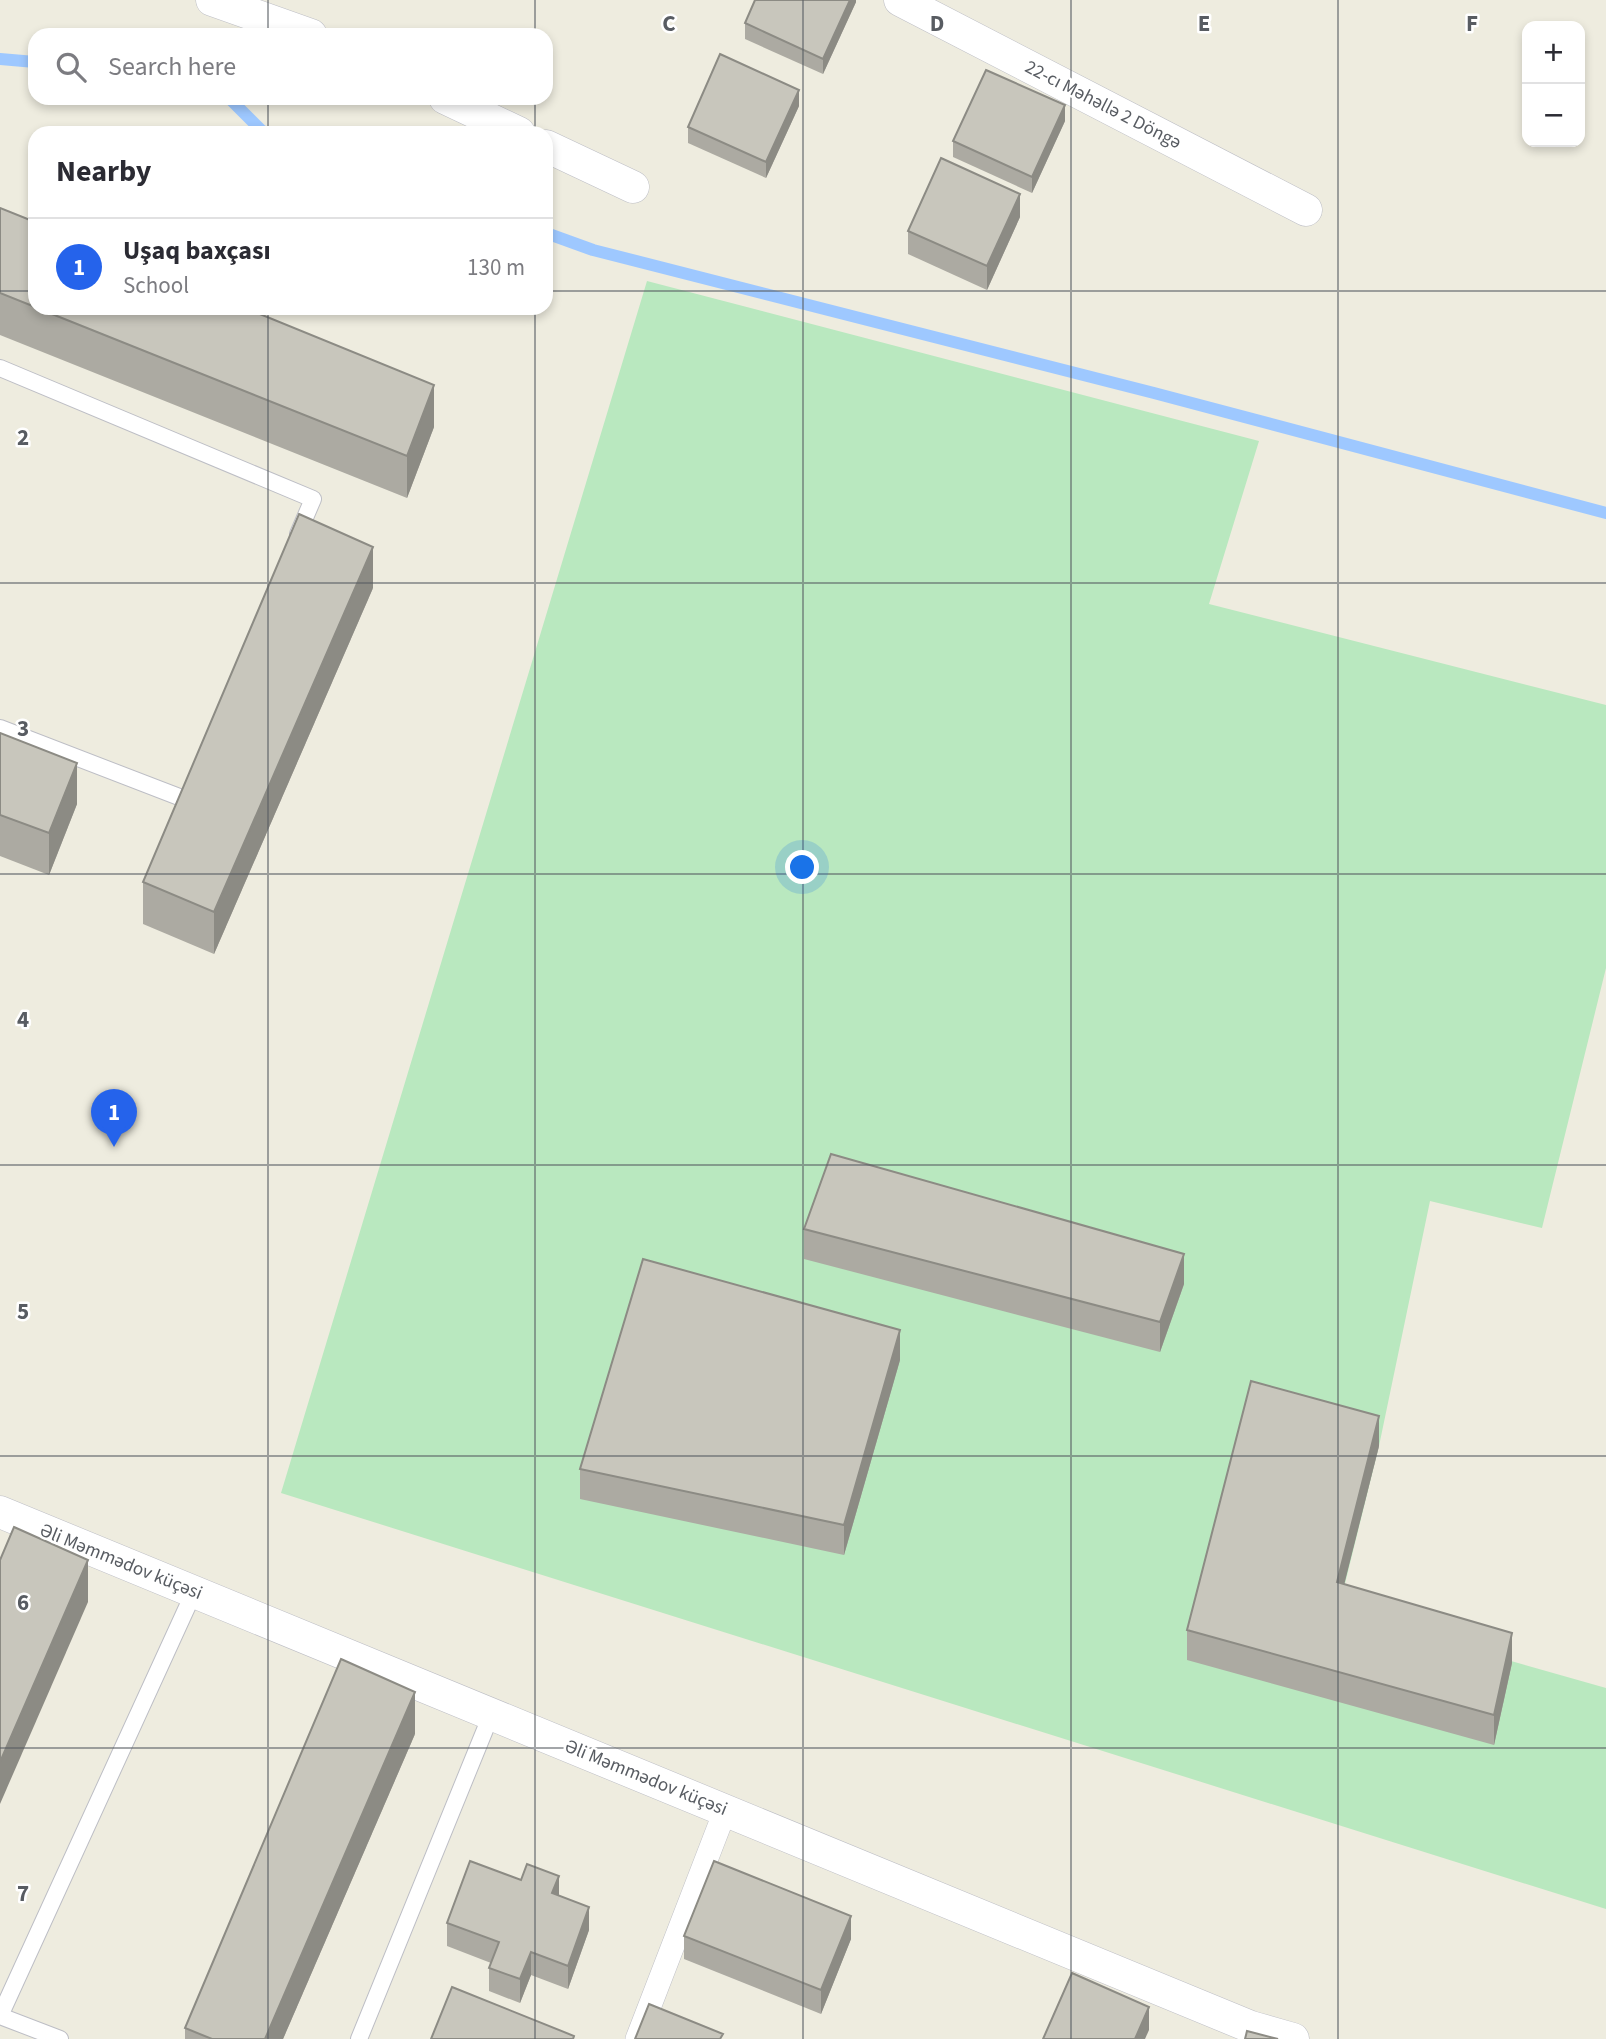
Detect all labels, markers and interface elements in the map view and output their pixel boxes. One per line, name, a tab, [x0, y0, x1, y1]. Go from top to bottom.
text: C	[662, 7, 676, 40]
text: D	[930, 7, 944, 40]
text: E	[1198, 7, 1210, 40]
text: F	[1466, 7, 1478, 40]
map controls	[1522, 21, 1585, 147]
button: +	[1522, 21, 1585, 84]
search box	[28, 28, 553, 105]
icon: search	[52, 48, 90, 86]
text: Search here	[108, 48, 236, 85]
street label: 22-cı Məhəllə 2 Döngə	[1020, 54, 1186, 156]
button: −	[1522, 84, 1585, 147]
text: Nearby	[56, 150, 151, 193]
text: Uşaq baxçası	[123, 232, 271, 269]
text: 1	[73, 251, 85, 284]
text: 130 m	[467, 251, 525, 284]
text: School	[123, 269, 189, 302]
text: 2	[17, 421, 29, 454]
text: 3	[17, 712, 29, 745]
your location	[785, 850, 819, 884]
text: 4	[17, 1003, 29, 1036]
pin: 1	[91, 1089, 137, 1147]
text: 5	[17, 1295, 29, 1328]
street label: Əli Məmmədov küçəsi	[36, 1517, 206, 1607]
text: 6	[17, 1586, 29, 1619]
street label: Əli Məmmədov küçəsi	[561, 1733, 731, 1823]
text: 7	[17, 1877, 29, 1910]

